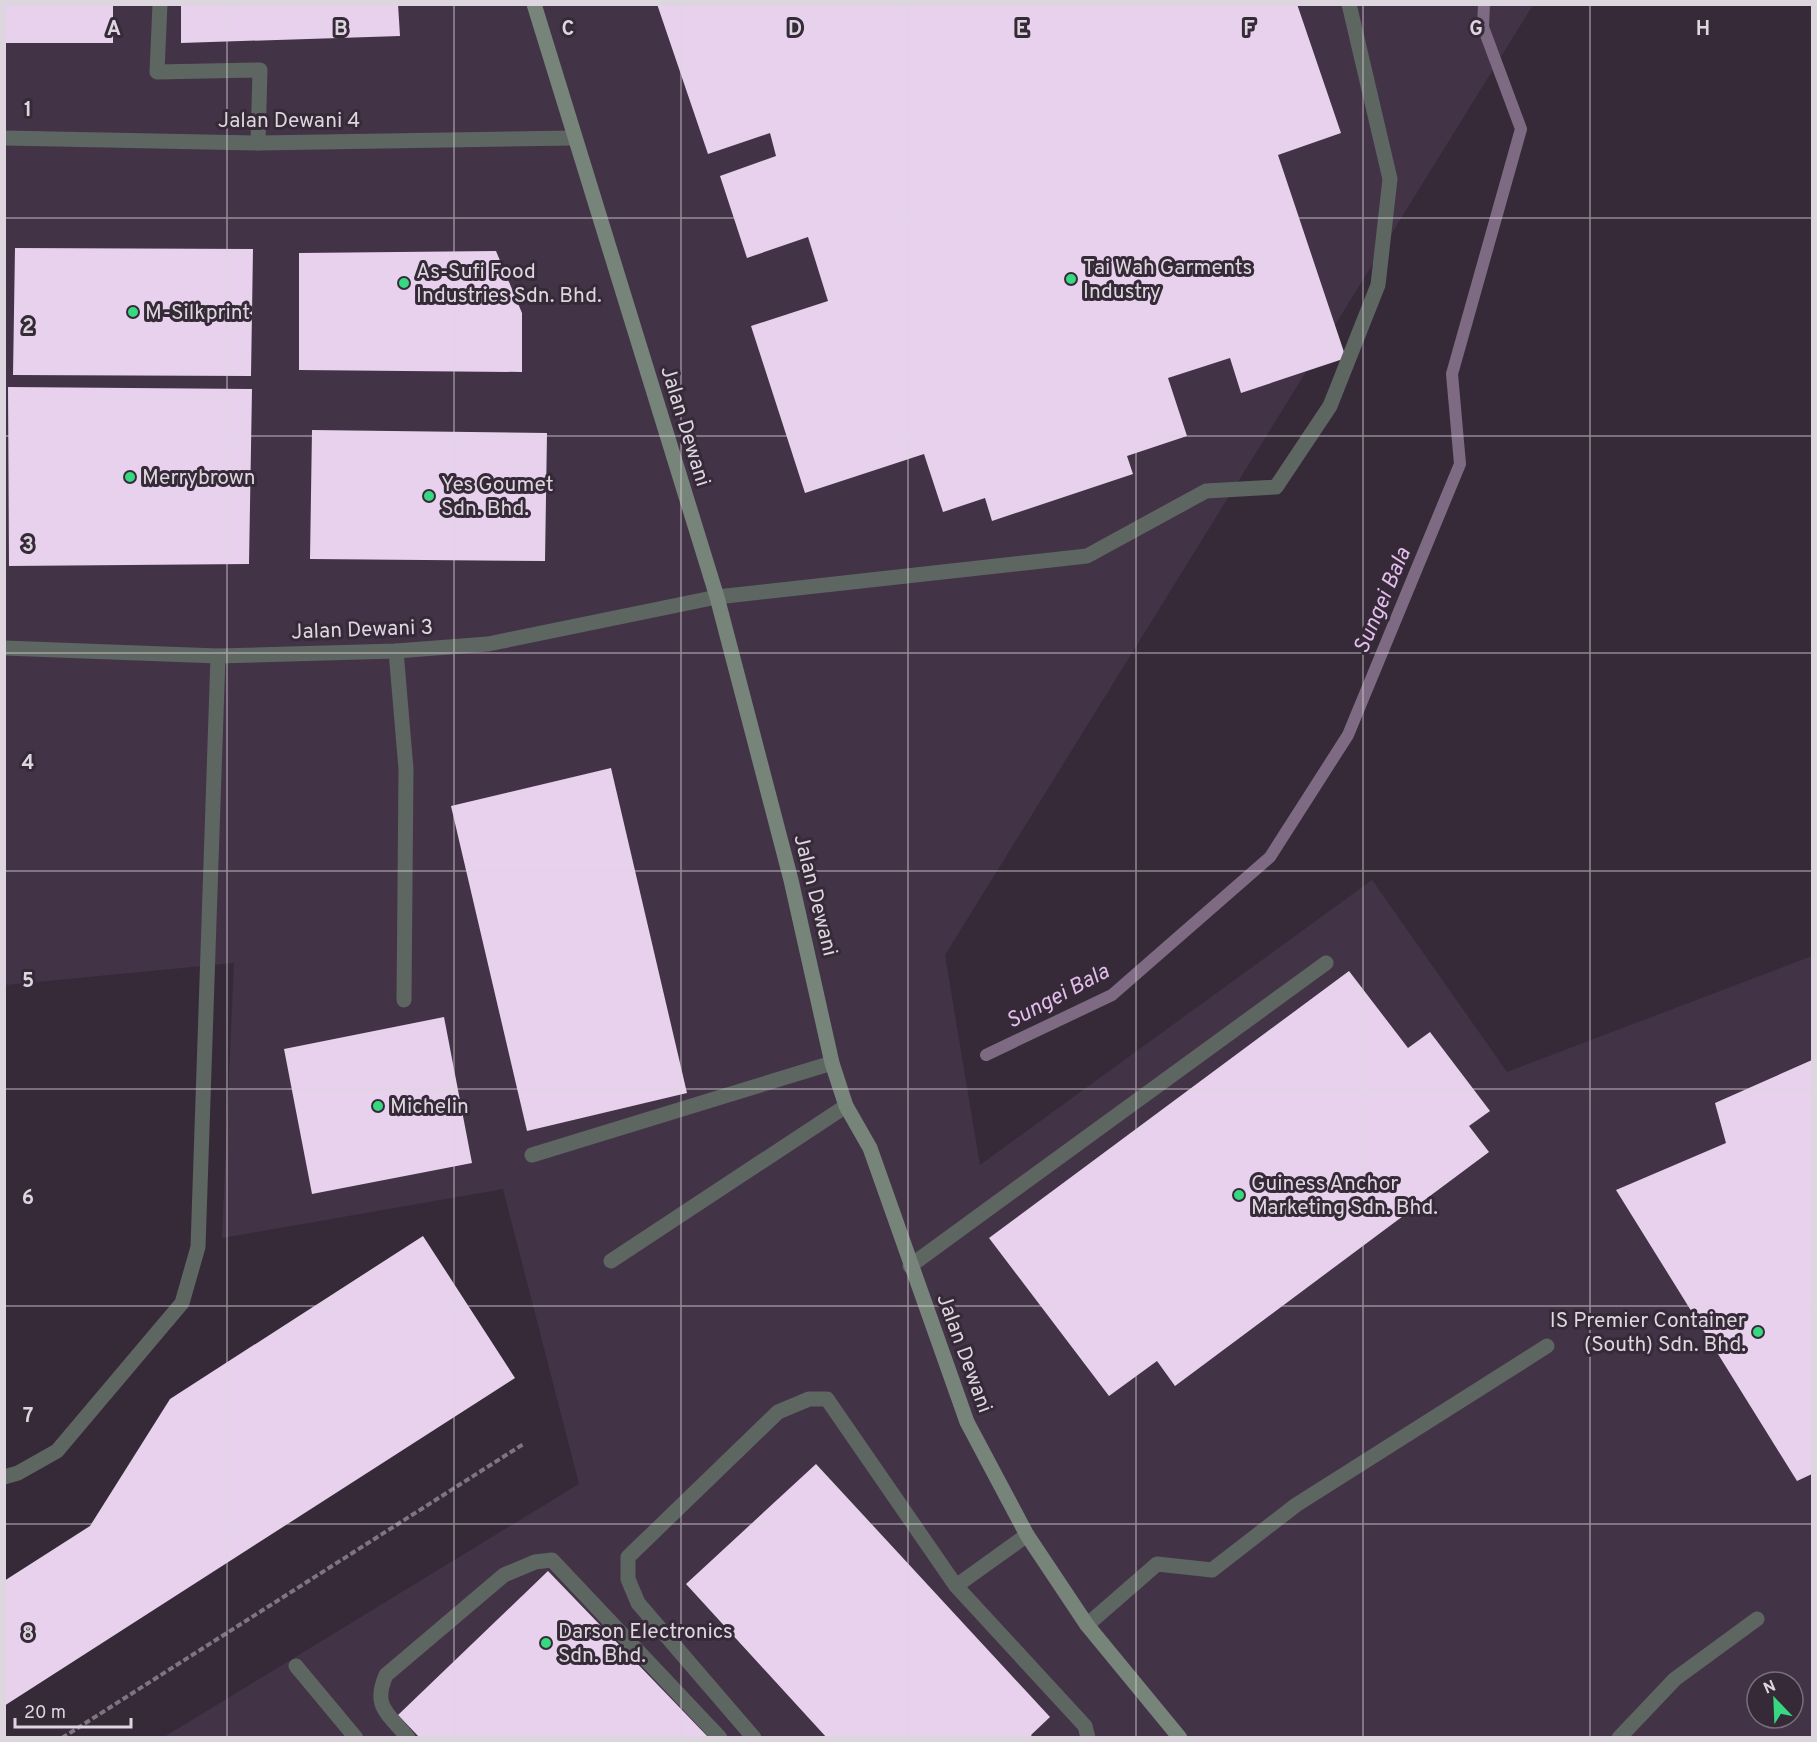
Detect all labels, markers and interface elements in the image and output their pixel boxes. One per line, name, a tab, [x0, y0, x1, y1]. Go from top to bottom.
text: A	[107, 17, 121, 43]
text: B	[334, 17, 348, 43]
text: C	[562, 17, 574, 43]
text: D	[788, 17, 802, 43]
text: E	[1016, 17, 1028, 43]
text: F	[1243, 17, 1255, 43]
text: G	[1469, 17, 1483, 43]
text: H	[1696, 17, 1710, 43]
text: 1	[24, 98, 32, 124]
street label: Jalan Dewani 4	[218, 108, 360, 135]
place label: Tai Wah Garments Industry	[1083, 255, 1252, 306]
place label: As-Sufi Food Industries Sdn. Bhd.	[416, 259, 602, 310]
marker: Tai Wah Garments Industry	[1064, 272, 1078, 286]
marker: As-Sufi Food Industries Sdn. Bhd.	[397, 276, 411, 290]
place label: M-Silkprint	[145, 300, 250, 327]
marker: M-Silkprint	[126, 305, 140, 319]
text: 2	[22, 315, 34, 341]
street label: Jalan Dewani	[653, 363, 716, 490]
place label: Merrybrown	[142, 465, 256, 492]
marker: Merrybrown	[123, 470, 137, 484]
place label: Yes Goumet Sdn. Bhd.	[441, 472, 554, 523]
marker: Yes Goumet Sdn. Bhd.	[422, 489, 436, 503]
text: 3	[22, 533, 34, 559]
water label: Sungei Bala	[1349, 543, 1418, 658]
street label: Jalan Dewani 3	[291, 615, 434, 646]
text: 4	[22, 751, 34, 777]
street label: Jalan Dewani	[786, 832, 843, 959]
water label: Sungei Bala	[1002, 958, 1115, 1036]
text: 5	[22, 969, 34, 995]
place label: Michelin	[390, 1094, 469, 1121]
marker: Michelin	[371, 1099, 385, 1113]
place label: Guiness Anchor Marketing Sdn. Bhd.	[1251, 1171, 1438, 1222]
text: 6	[22, 1186, 34, 1212]
marker: Guiness Anchor Marketing Sdn. Bhd.	[1232, 1188, 1246, 1202]
street label: Jalan Dewani	[930, 1290, 998, 1417]
place label: IS Premier Container (South) Sdn. Bhd.	[1550, 1308, 1746, 1359]
marker: IS Premier Container (South) Sdn. Bhd.	[1751, 1325, 1765, 1339]
text: 7	[23, 1404, 33, 1430]
place label: Darson Electronics Sdn. Bhd.	[558, 1619, 733, 1670]
text: 8	[22, 1622, 34, 1648]
marker: Darson Electronics Sdn. Bhd.	[539, 1636, 553, 1650]
north arrow	[1745, 1670, 1805, 1730]
text: N	[1761, 1677, 1779, 1699]
scale bar	[15, 1691, 130, 1729]
text: 20 m	[24, 1702, 66, 1725]

